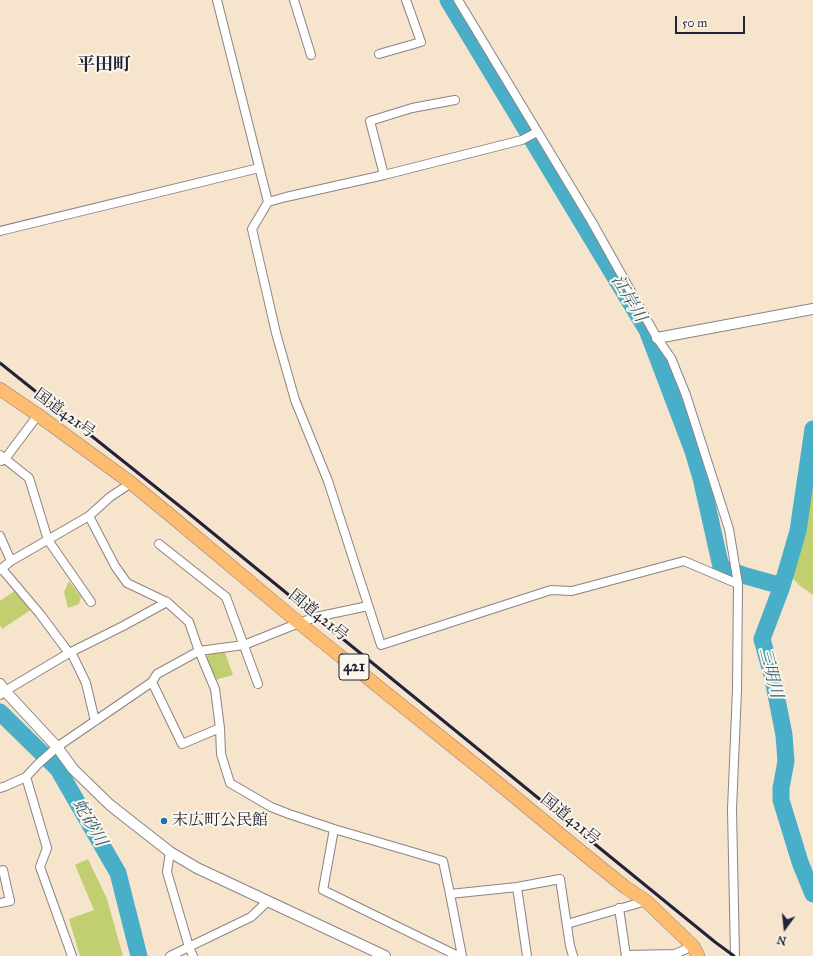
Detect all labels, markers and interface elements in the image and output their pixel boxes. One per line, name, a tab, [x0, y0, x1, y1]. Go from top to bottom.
scale bar	[677, 8, 747, 34]
text: 50 m	[682, 16, 707, 30]
district label: 平田町	[77, 55, 131, 77]
water label: 江岸川	[606, 272, 650, 326]
street label: 国道421号	[30, 385, 98, 443]
street label: 国道421号	[284, 586, 352, 646]
water label: 三明川	[754, 646, 786, 700]
road number: 421	[339, 654, 369, 680]
street label: 国道421号	[536, 790, 604, 850]
water label: 蛇砂川	[67, 796, 111, 850]
place label: 末広町公民館	[172, 811, 268, 831]
marker: 末広町公民館	[159, 816, 169, 826]
north arrow	[765, 908, 805, 948]
text: N	[776, 933, 788, 948]

